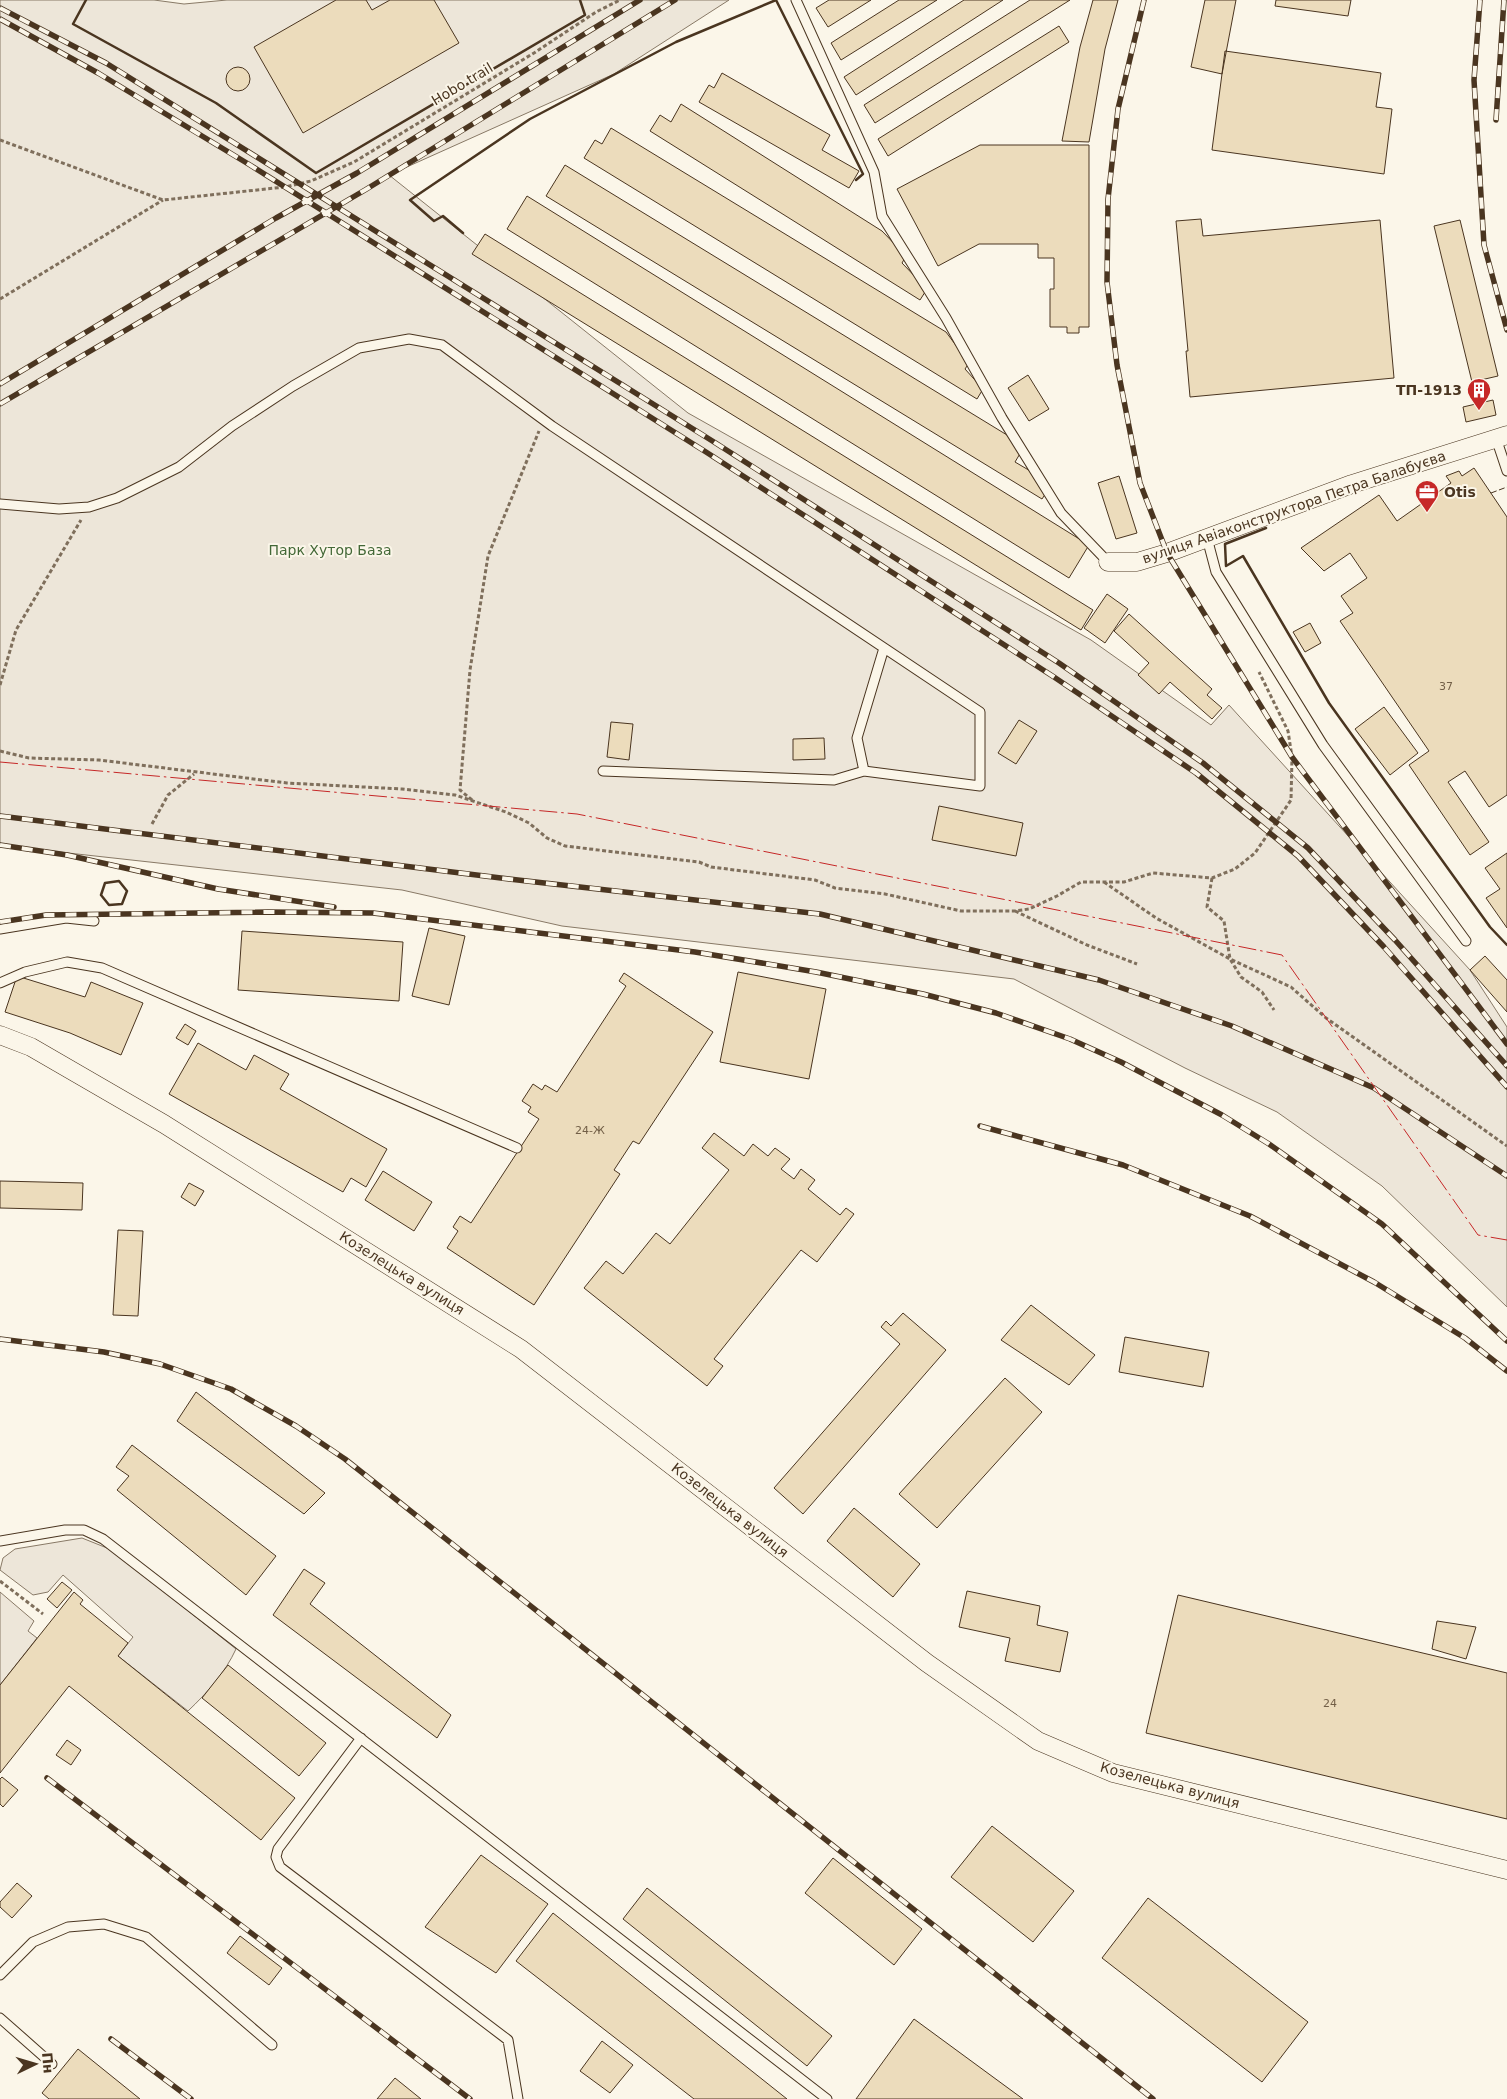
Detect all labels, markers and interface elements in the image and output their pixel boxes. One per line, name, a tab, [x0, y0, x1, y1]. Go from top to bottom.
street label: Hobo trail	[428, 59, 496, 109]
building icon: ТП-1913	[1466, 377, 1492, 411]
place label: ТП-1913	[1396, 382, 1462, 398]
street label: вулиця Авіаконструктора Петра Балабуєва	[1140, 447, 1448, 567]
office icon: Otis	[1414, 479, 1440, 513]
place label: Otis	[1444, 484, 1476, 500]
park label: Парк Хутор База	[268, 542, 392, 558]
house number: 37	[1439, 680, 1453, 693]
house number: 24-Ж	[575, 1124, 605, 1137]
street label: Козелецька вулиця	[337, 1228, 467, 1318]
street label: Козелецька вулиця	[668, 1459, 792, 1561]
house number: 24	[1323, 1697, 1337, 1710]
street label: Козелецька вулиця	[1098, 1759, 1242, 1811]
north arrow	[10, 2039, 60, 2089]
text: Пн	[39, 2052, 57, 2074]

